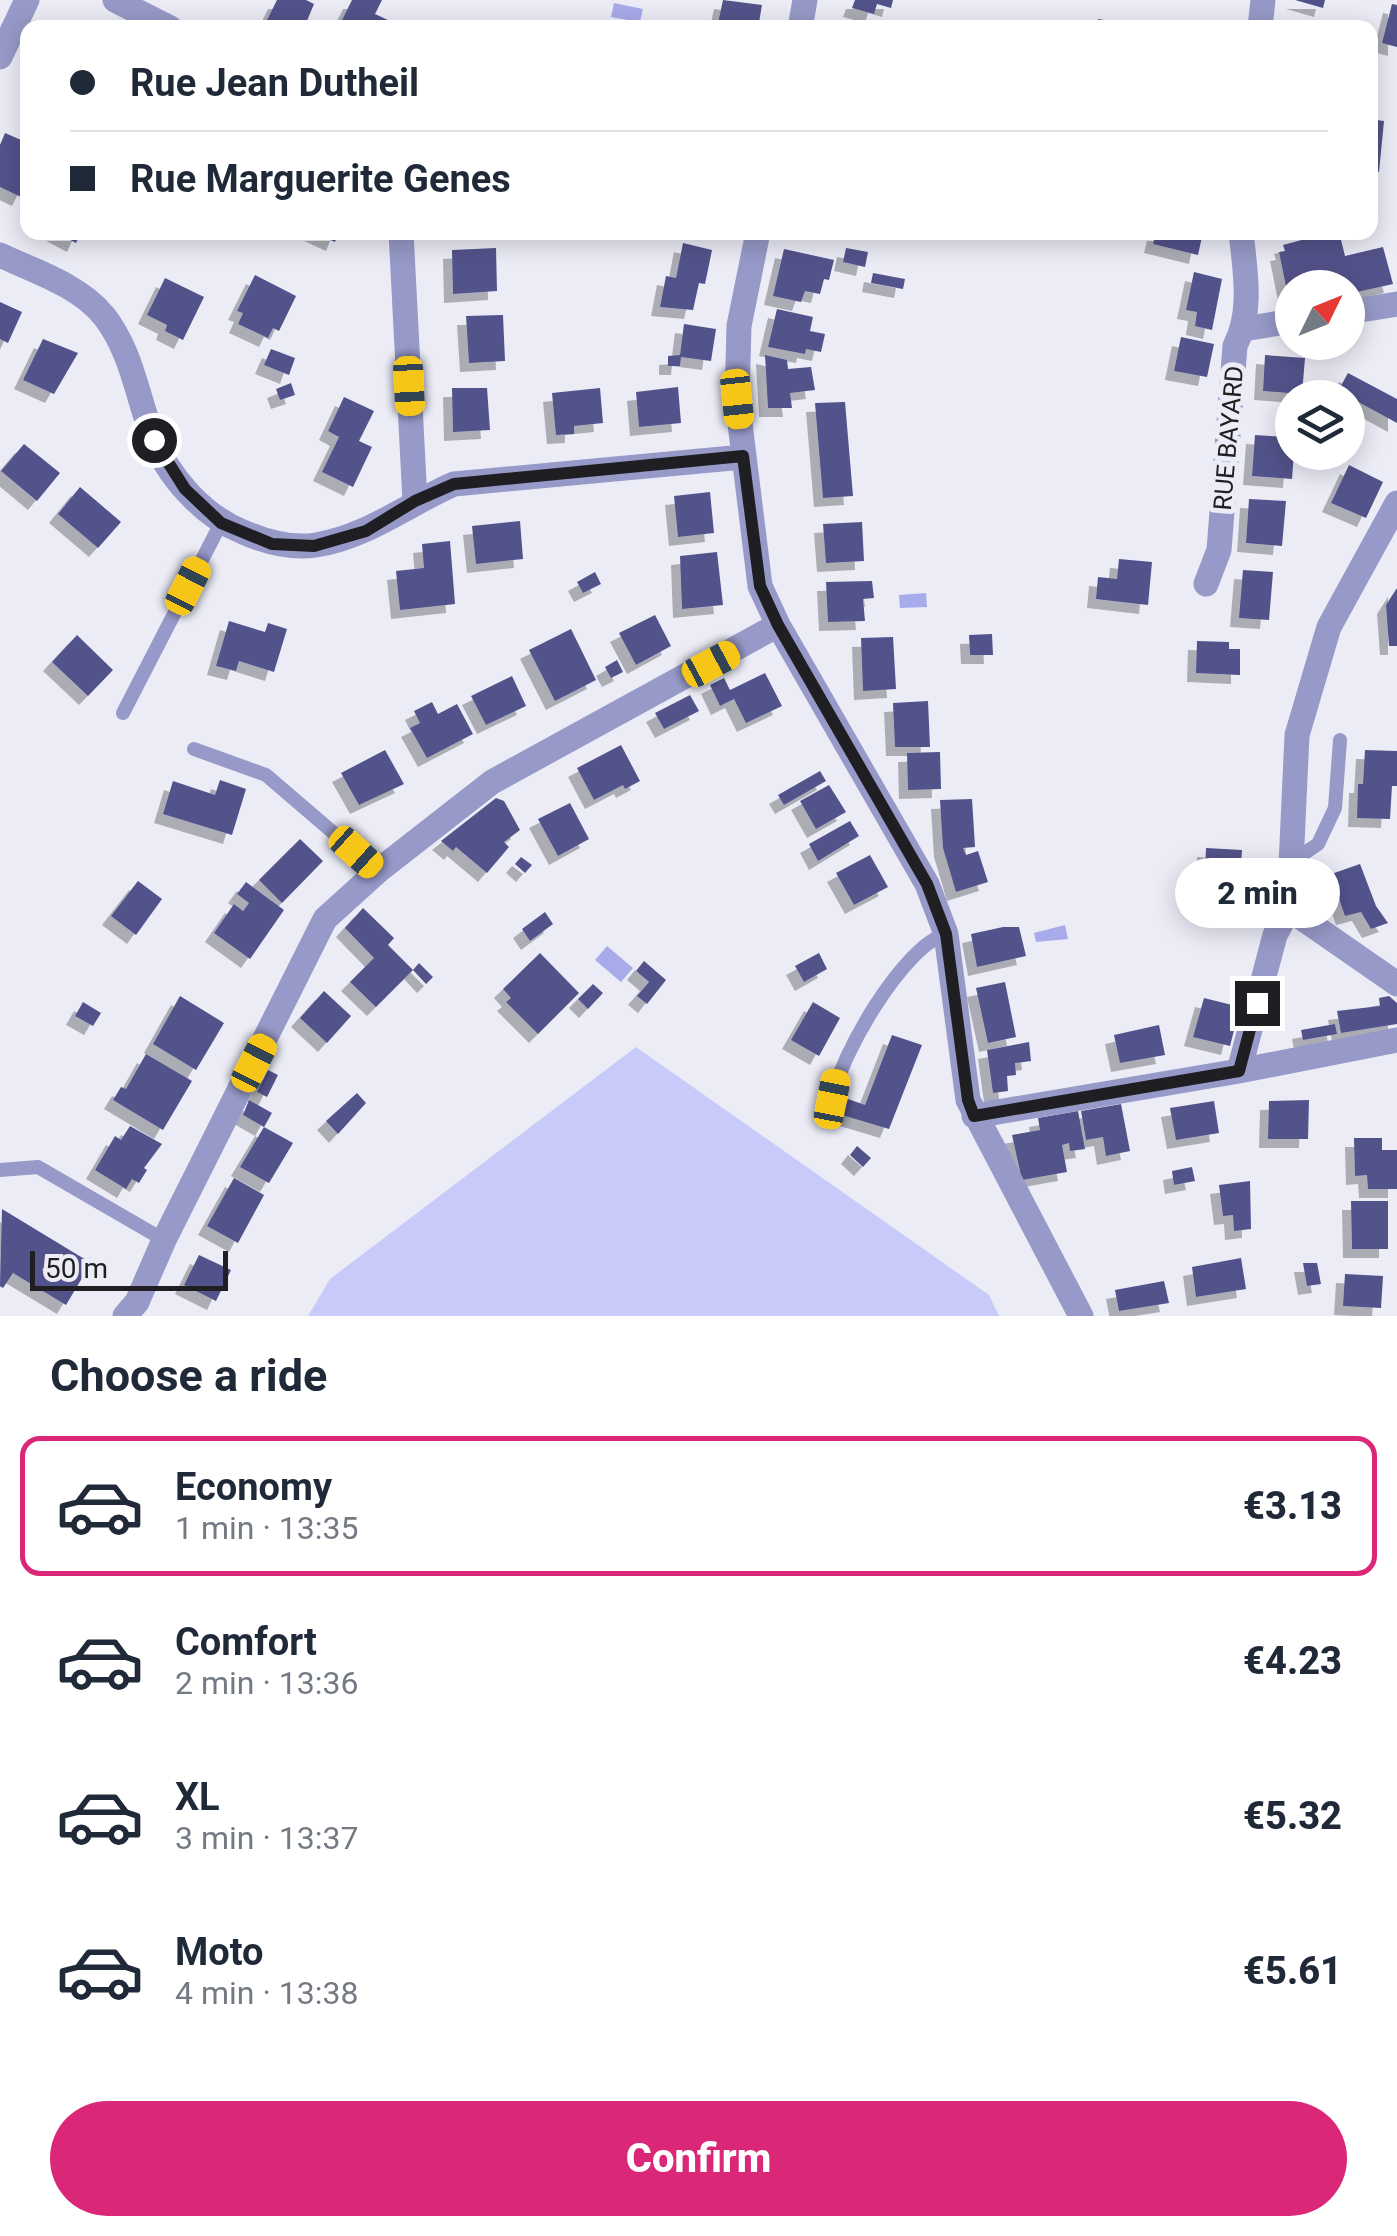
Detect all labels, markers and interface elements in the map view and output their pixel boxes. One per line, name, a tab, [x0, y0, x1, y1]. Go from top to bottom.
text: Rue Jean Dutheil	[130, 61, 419, 105]
text: Rue Marguerite Genes	[130, 157, 511, 201]
north arrow	[1275, 270, 1365, 360]
map controls	[1275, 270, 1365, 470]
car	[392, 355, 426, 417]
street label: RUE BAYARD	[1208, 365, 1249, 511]
car	[719, 368, 755, 430]
button: layers	[1275, 380, 1365, 470]
route start	[132, 418, 177, 463]
car	[161, 552, 215, 620]
car	[677, 637, 745, 691]
car	[324, 821, 388, 883]
callout: 2 min	[1174, 858, 1340, 928]
text: 2 min	[1217, 874, 1298, 912]
route end	[1235, 981, 1280, 1026]
car	[227, 1029, 281, 1097]
car	[812, 1067, 852, 1131]
scale bar	[30, 1246, 228, 1290]
text: 50 m	[45, 1252, 108, 1285]
text: Choose a ride	[50, 1349, 327, 1402]
icon: car	[55, 1461, 145, 1551]
text: Economy	[175, 1465, 332, 1509]
text: €3.13	[1243, 1484, 1342, 1528]
text: 1 min · 13:35	[175, 1509, 358, 1547]
icon: car	[55, 1616, 145, 1706]
text: Comfort	[175, 1620, 317, 1664]
text: €4.23	[1243, 1639, 1342, 1683]
text: 2 min · 13:36	[175, 1664, 358, 1702]
icon: car	[55, 1771, 145, 1861]
text: XL	[175, 1775, 220, 1819]
text: €5.32	[1243, 1794, 1342, 1838]
text: 3 min · 13:37	[175, 1819, 358, 1857]
icon: car	[55, 1926, 145, 2016]
text: Moto	[175, 1930, 264, 1974]
text: €5.61	[1243, 1949, 1342, 1993]
text: 4 min · 13:38	[175, 1974, 358, 2012]
button: Confirm	[50, 2101, 1347, 2216]

